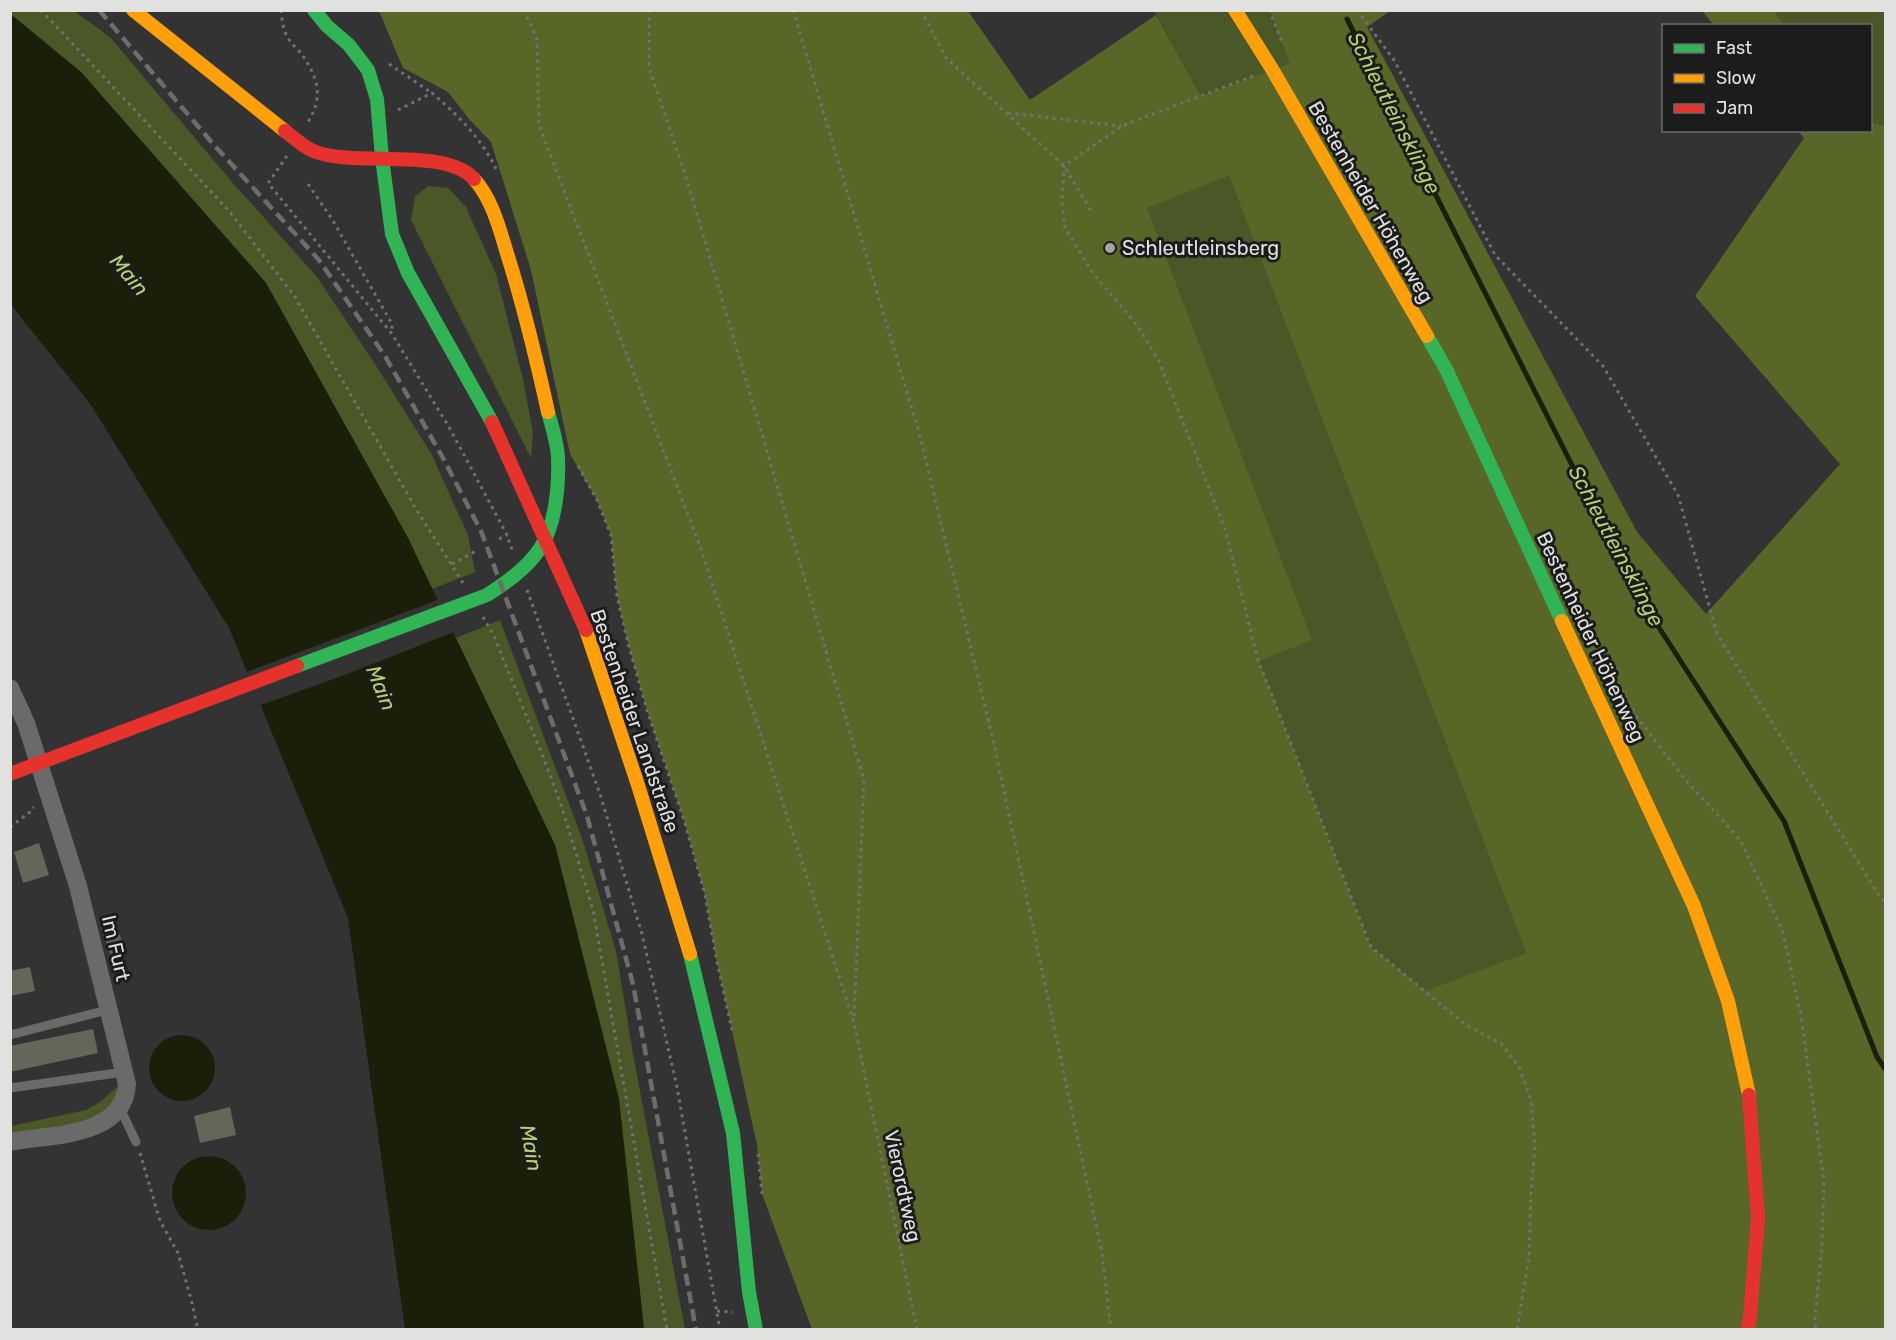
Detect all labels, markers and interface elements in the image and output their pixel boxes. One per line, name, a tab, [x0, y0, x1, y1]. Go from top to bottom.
legend	[1662, 24, 1872, 132]
water label: Schleutleinsklinge	[1343, 28, 1446, 198]
text: Fast	[1716, 37, 1752, 59]
text: Slow	[1716, 67, 1756, 89]
street label: Bestenheider Höhenweg	[1303, 97, 1439, 307]
text: Jam	[1716, 97, 1753, 119]
place label: Schleutleinsberg	[1122, 236, 1279, 260]
marker: Schleutleinsberg	[1103, 241, 1117, 255]
water label: Main	[105, 249, 154, 301]
water label: Schleutleinsklinge	[1564, 461, 1669, 631]
street label: Bestenheider Höhenweg	[1532, 528, 1650, 746]
street label: Bestenheider Landstraße	[585, 606, 685, 836]
water label: Main	[361, 661, 402, 714]
street label: Im Furt	[97, 913, 135, 984]
water label: Main	[515, 1123, 548, 1173]
street label: Vierordtweg	[879, 1128, 927, 1244]

